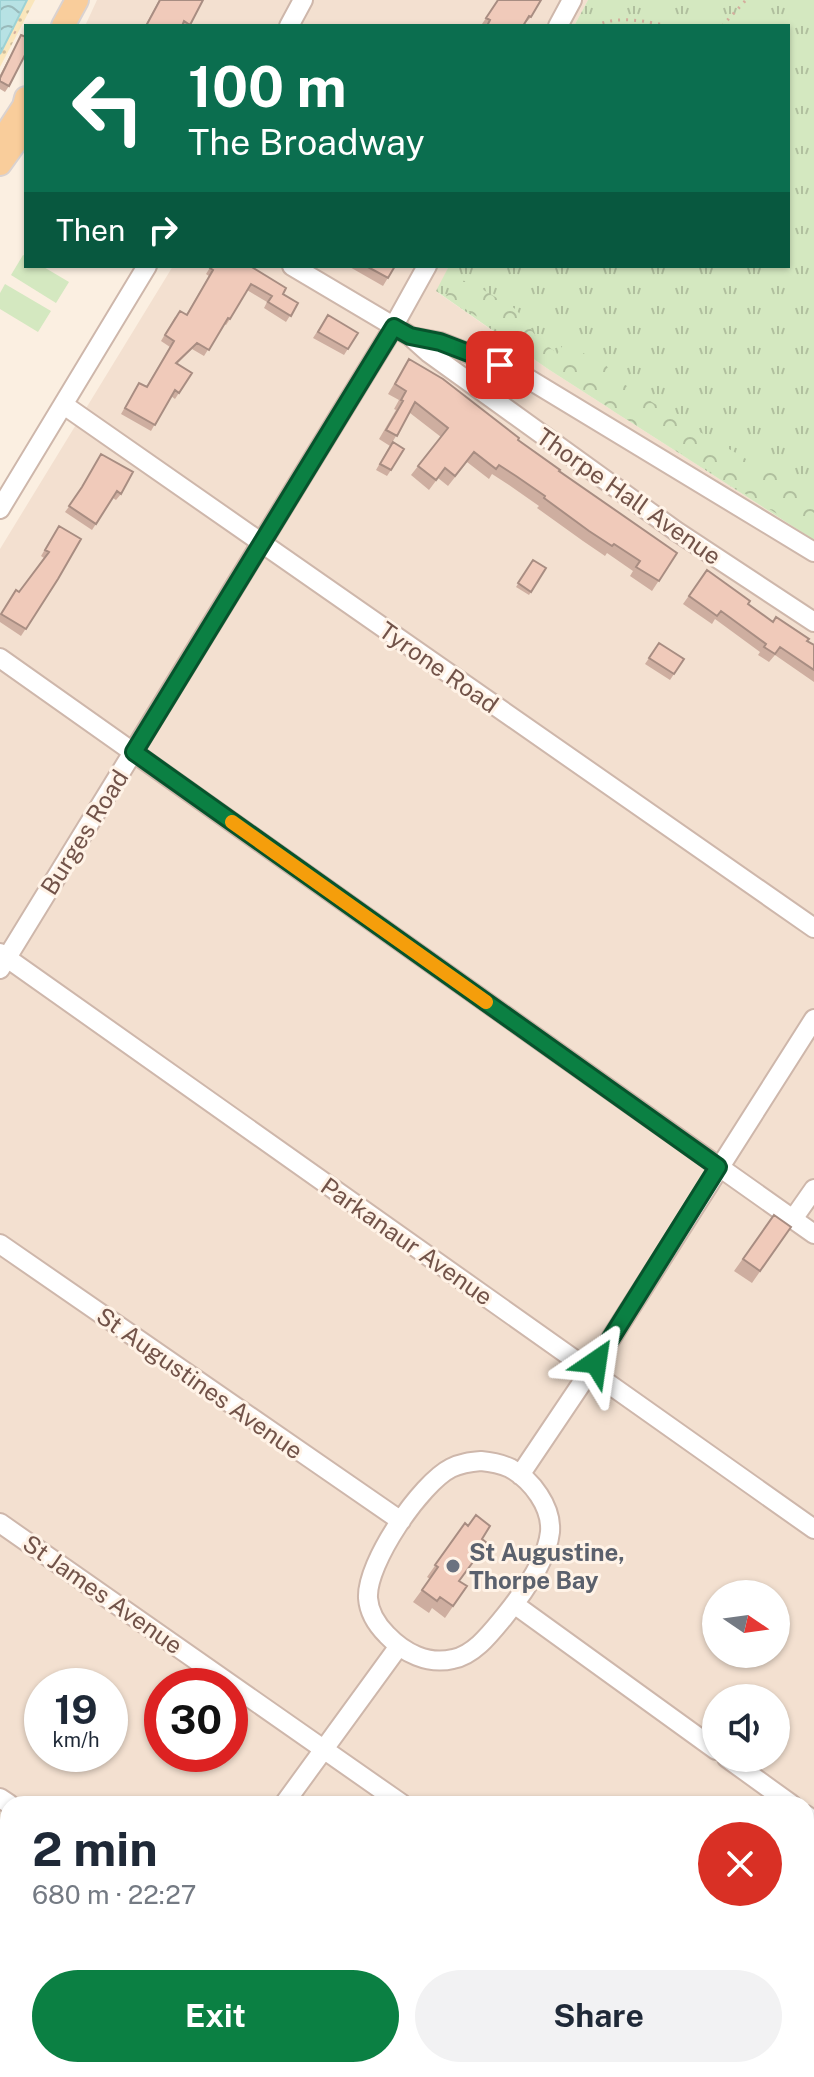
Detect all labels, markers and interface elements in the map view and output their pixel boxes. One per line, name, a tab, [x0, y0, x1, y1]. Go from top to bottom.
text: 100 m	[188, 54, 347, 120]
icon: left	[56, 56, 160, 160]
text: The Broadway	[188, 121, 425, 163]
icon: right	[141, 208, 185, 252]
text: Then	[56, 212, 125, 248]
pin	[466, 331, 534, 399]
icon: arrive	[478, 343, 522, 387]
street label: Thorpe Hall Avenue	[531, 422, 727, 570]
street label: Tyrone Road	[374, 616, 504, 718]
street label: Burges Road	[35, 764, 133, 900]
street label: Parkanaur Avenue	[316, 1171, 498, 1311]
street label: St Augustines Avenue	[92, 1301, 308, 1465]
position arrow	[554, 1320, 638, 1404]
street label: St James Avenue	[18, 1529, 188, 1659]
place label: St Augustine, Thorpe Bay	[469, 1538, 625, 1594]
marker: St Augustine, Thorpe Bay	[444, 1557, 462, 1575]
north arrow	[702, 1580, 790, 1668]
map controls	[702, 1580, 790, 1772]
speed limit sign: 30	[144, 1668, 248, 1772]
button: sound	[702, 1684, 790, 1772]
text: 19	[54, 1686, 98, 1733]
text: km/h	[52, 1728, 100, 1752]
text: 2 min	[32, 1820, 158, 1877]
button: close	[698, 1822, 782, 1906]
text: 680 m · 22:27	[32, 1879, 196, 1910]
button: Exit	[32, 1970, 399, 2062]
button: Share	[415, 1970, 782, 2062]

